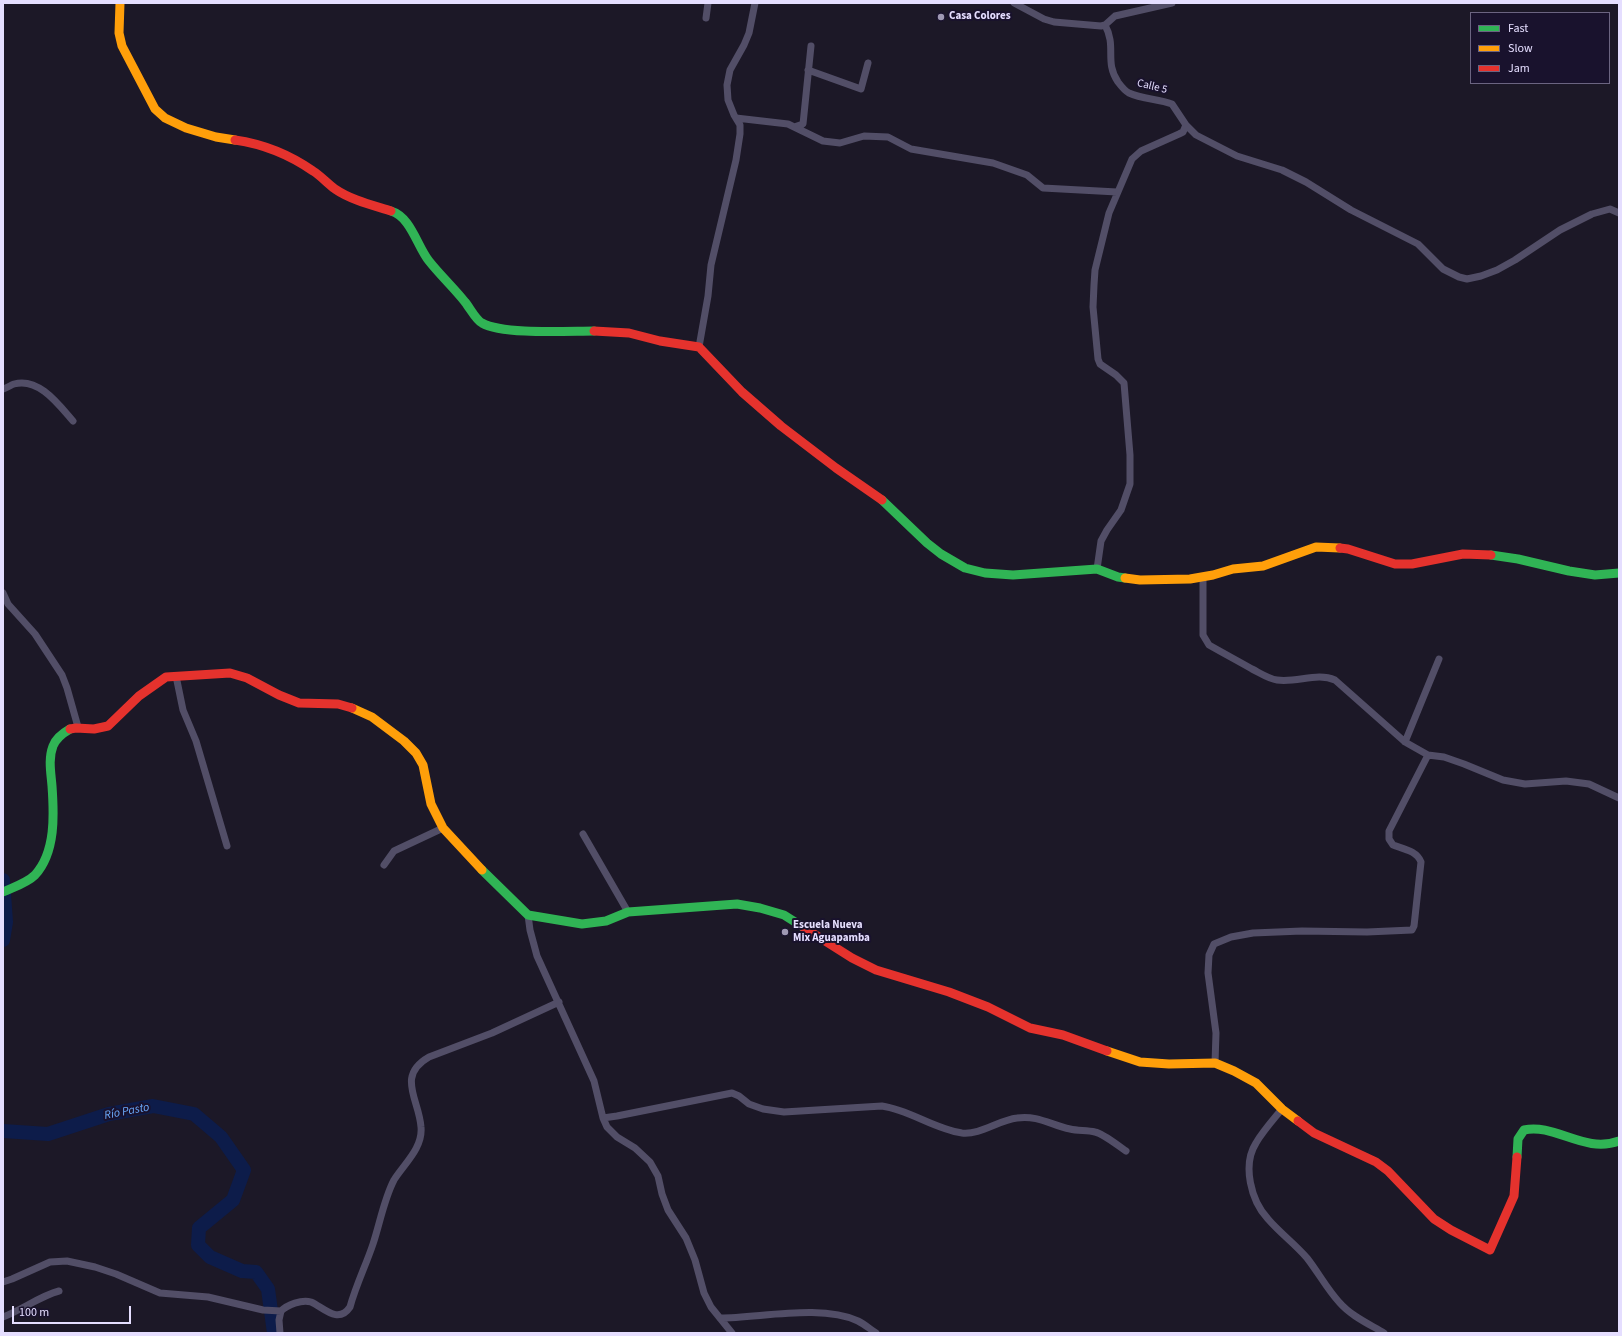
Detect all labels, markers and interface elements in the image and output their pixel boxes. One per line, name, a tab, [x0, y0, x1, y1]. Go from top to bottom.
place label: Casa Colores	[949, 10, 1011, 24]
marker: Casa Colores	[936, 12, 946, 22]
legend	[1470, 12, 1610, 84]
text: Fast	[1508, 20, 1528, 37]
text: Slow	[1508, 40, 1533, 57]
text: Jam	[1508, 60, 1530, 77]
street label: Calle 5	[1136, 77, 1168, 97]
place label: Escuela Nueva Mix Aguapamba	[793, 919, 870, 945]
marker: Escuela Nueva Mix Aguapamba	[780, 927, 790, 937]
water label: Río Pasto	[103, 1101, 151, 1123]
scale bar	[14, 1298, 133, 1324]
text: 100 m	[19, 1304, 49, 1321]

